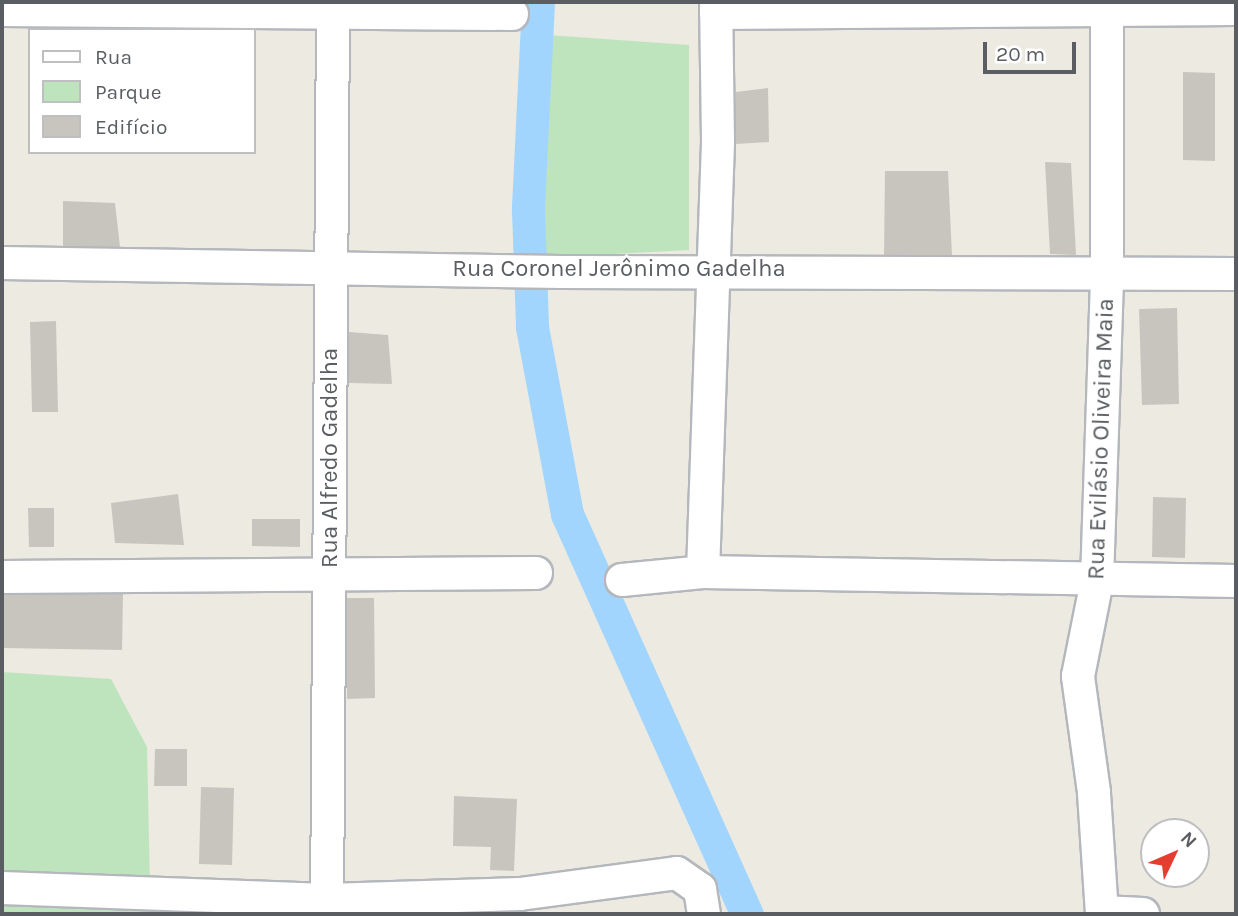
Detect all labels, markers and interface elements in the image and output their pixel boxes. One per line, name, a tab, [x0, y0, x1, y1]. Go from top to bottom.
legend	[28, 28, 256, 154]
scale bar	[986, 28, 1079, 72]
text: 20 m	[996, 42, 1045, 66]
text: Rua	[95, 45, 132, 69]
text: Parque	[95, 80, 162, 104]
text: Edifício	[95, 115, 168, 139]
street label: Rua Coronel Jerônimo Gadelha	[452, 255, 786, 283]
street label: Rua Evilásio Oliveira Maia	[1082, 298, 1120, 580]
street label: Rua Alfredo Gadelha	[316, 348, 344, 568]
north arrow	[1140, 818, 1210, 888]
text: N	[1176, 827, 1201, 852]

